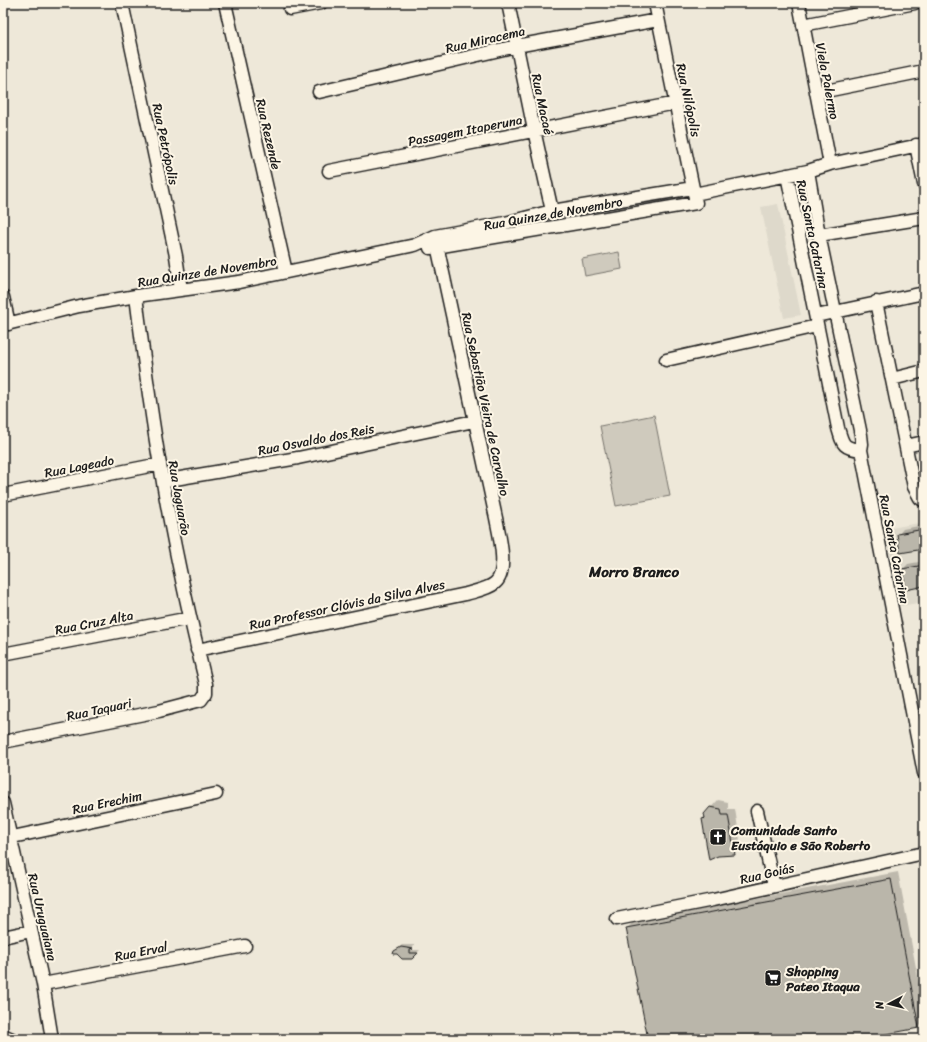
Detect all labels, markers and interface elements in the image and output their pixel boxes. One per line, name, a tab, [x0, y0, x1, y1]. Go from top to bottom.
street label: Rua Miracema	[443, 19, 528, 60]
street label: Viela Palermo	[809, 41, 846, 122]
street label: Rua Nilópolis	[670, 61, 708, 140]
street label: Rua Macaé	[525, 71, 560, 137]
street label: Rua Rezende	[249, 96, 288, 172]
street label: Rua Petrópolis	[146, 101, 185, 187]
street label: Passagem Itaperuna	[406, 108, 525, 153]
street label: Rua Santa Catarina	[790, 178, 835, 291]
street label: Rua Quinze de Novembro	[482, 190, 625, 237]
street label: Rua Quinze de Novembro	[136, 249, 279, 294]
street label: Rua Sebastião Vieira de Carvalho	[455, 310, 516, 499]
street label: Rua Osvaldo dos Reis	[256, 417, 377, 462]
street label: Rua Lageado	[42, 448, 116, 484]
street label: Rua Jaguarão	[162, 459, 198, 538]
street label: Rua Santa Catarina	[873, 493, 916, 606]
district label: Morro Branco	[588, 559, 679, 585]
street label: Rua Professor Clóvis da Silva Alves	[247, 572, 447, 636]
street label: Rua Cruz Alta	[53, 604, 136, 641]
street label: Rua Taquari	[65, 691, 134, 728]
street label: Rua Erechim	[70, 784, 144, 821]
place label: Comunidade Santo Eustáquio e São Roberto	[730, 819, 871, 857]
church icon: Comunidade Santo Eustáquio e São Roberto	[708, 827, 728, 847]
street label: Rua Goiás	[738, 856, 798, 891]
street label: Rua Uruguaiana	[21, 871, 64, 964]
street label: Rua Erval	[113, 935, 170, 968]
place label: Shopping Pateo Itaqua	[785, 960, 860, 998]
supermarket icon: Shopping Pateo Itaqua	[763, 968, 783, 988]
north arrow	[869, 984, 909, 1024]
text: N	[870, 1000, 890, 1011]

